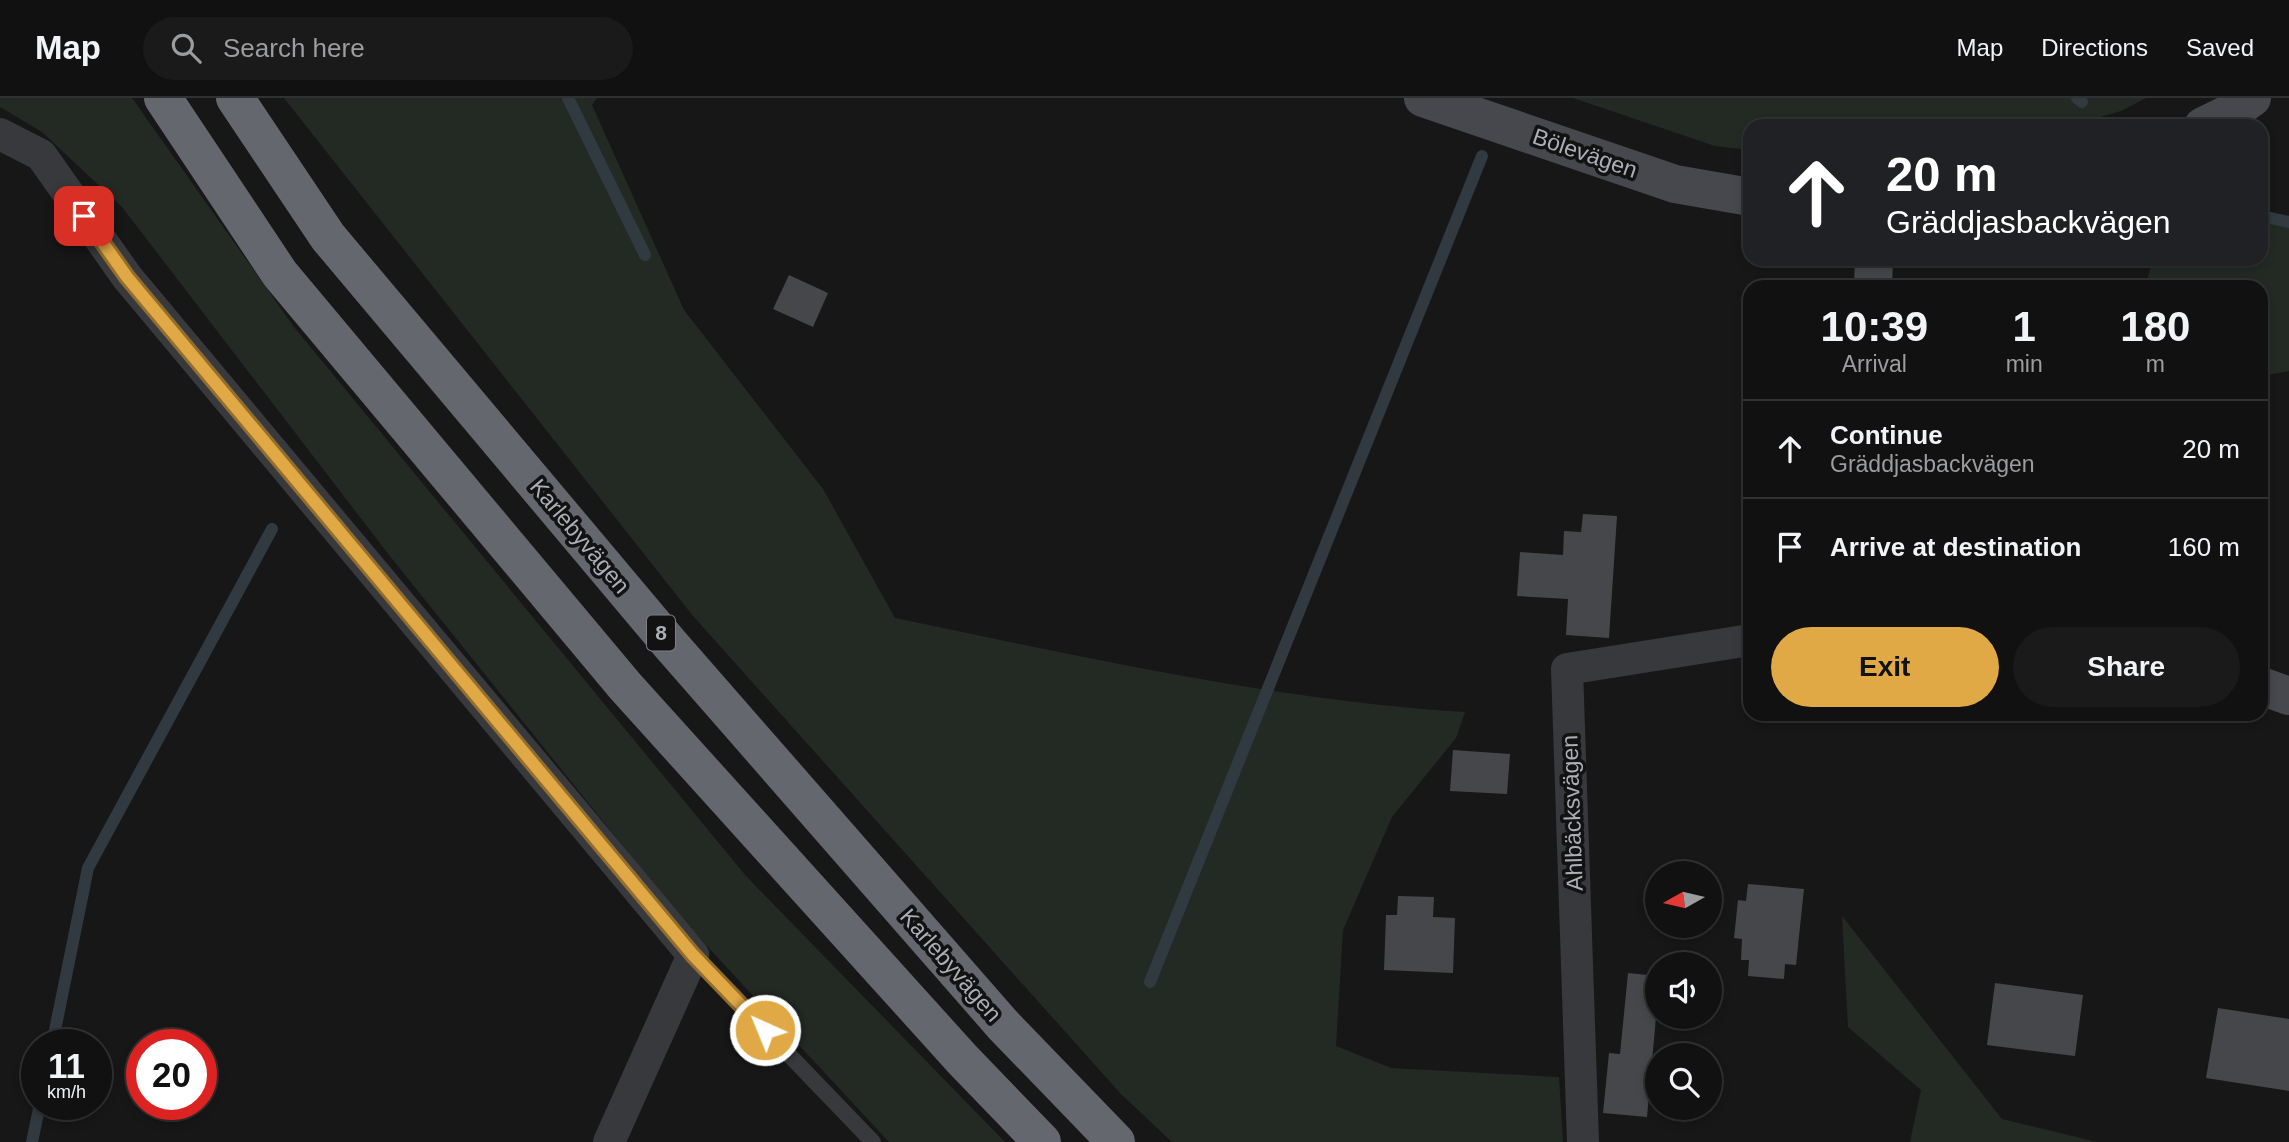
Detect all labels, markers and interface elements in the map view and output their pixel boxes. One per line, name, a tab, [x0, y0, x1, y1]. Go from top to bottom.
search box	[143, 17, 633, 80]
text: Map	[35, 29, 101, 66]
icon: search	[167, 29, 205, 67]
text: Search here	[223, 33, 365, 63]
text: Map	[1957, 34, 2003, 61]
text: Directions	[2041, 34, 2148, 61]
text: Saved	[2186, 34, 2254, 61]
street label: Bölevägen	[1529, 123, 1641, 183]
icon: ahead	[1771, 147, 1862, 238]
text: 20 m	[1886, 147, 1998, 201]
pin	[54, 186, 114, 246]
icon: arrive	[65, 197, 103, 235]
text: Gräddjasbackvägen	[1886, 204, 2171, 240]
text: 10:39	[1821, 303, 1928, 350]
text: 1	[2012, 303, 2036, 350]
text: 180	[2120, 303, 2190, 350]
text: Arrival	[1842, 351, 1907, 377]
text: min	[2006, 351, 2043, 377]
text: m	[2146, 351, 2165, 377]
text: Continue	[1830, 420, 1943, 450]
icon: ahead	[1771, 430, 1809, 468]
text: 20 m	[2182, 434, 2240, 464]
text: Gräddjasbackvägen	[1830, 451, 2035, 477]
street label: Karlebyvägen	[525, 474, 635, 598]
icon: arrive	[1771, 528, 1809, 566]
text: Arrive at destination	[1830, 532, 2081, 562]
text: 160 m	[2168, 532, 2240, 562]
road number: 8	[647, 616, 675, 650]
button: Exit	[1771, 627, 1999, 707]
button: Share	[2013, 627, 2240, 707]
street label: Ahlbäcksvägen	[1556, 735, 1588, 891]
north arrow	[1645, 861, 1722, 938]
map controls	[1645, 861, 1722, 1120]
street label: Karlebyvägen	[895, 903, 1007, 1027]
button: sound	[1645, 952, 1722, 1029]
position arrow	[728, 993, 802, 1067]
speed limit sign: 20	[126, 1029, 217, 1120]
button: search	[1645, 1043, 1722, 1120]
text: 11	[48, 1046, 85, 1085]
text: km/h	[47, 1082, 86, 1102]

